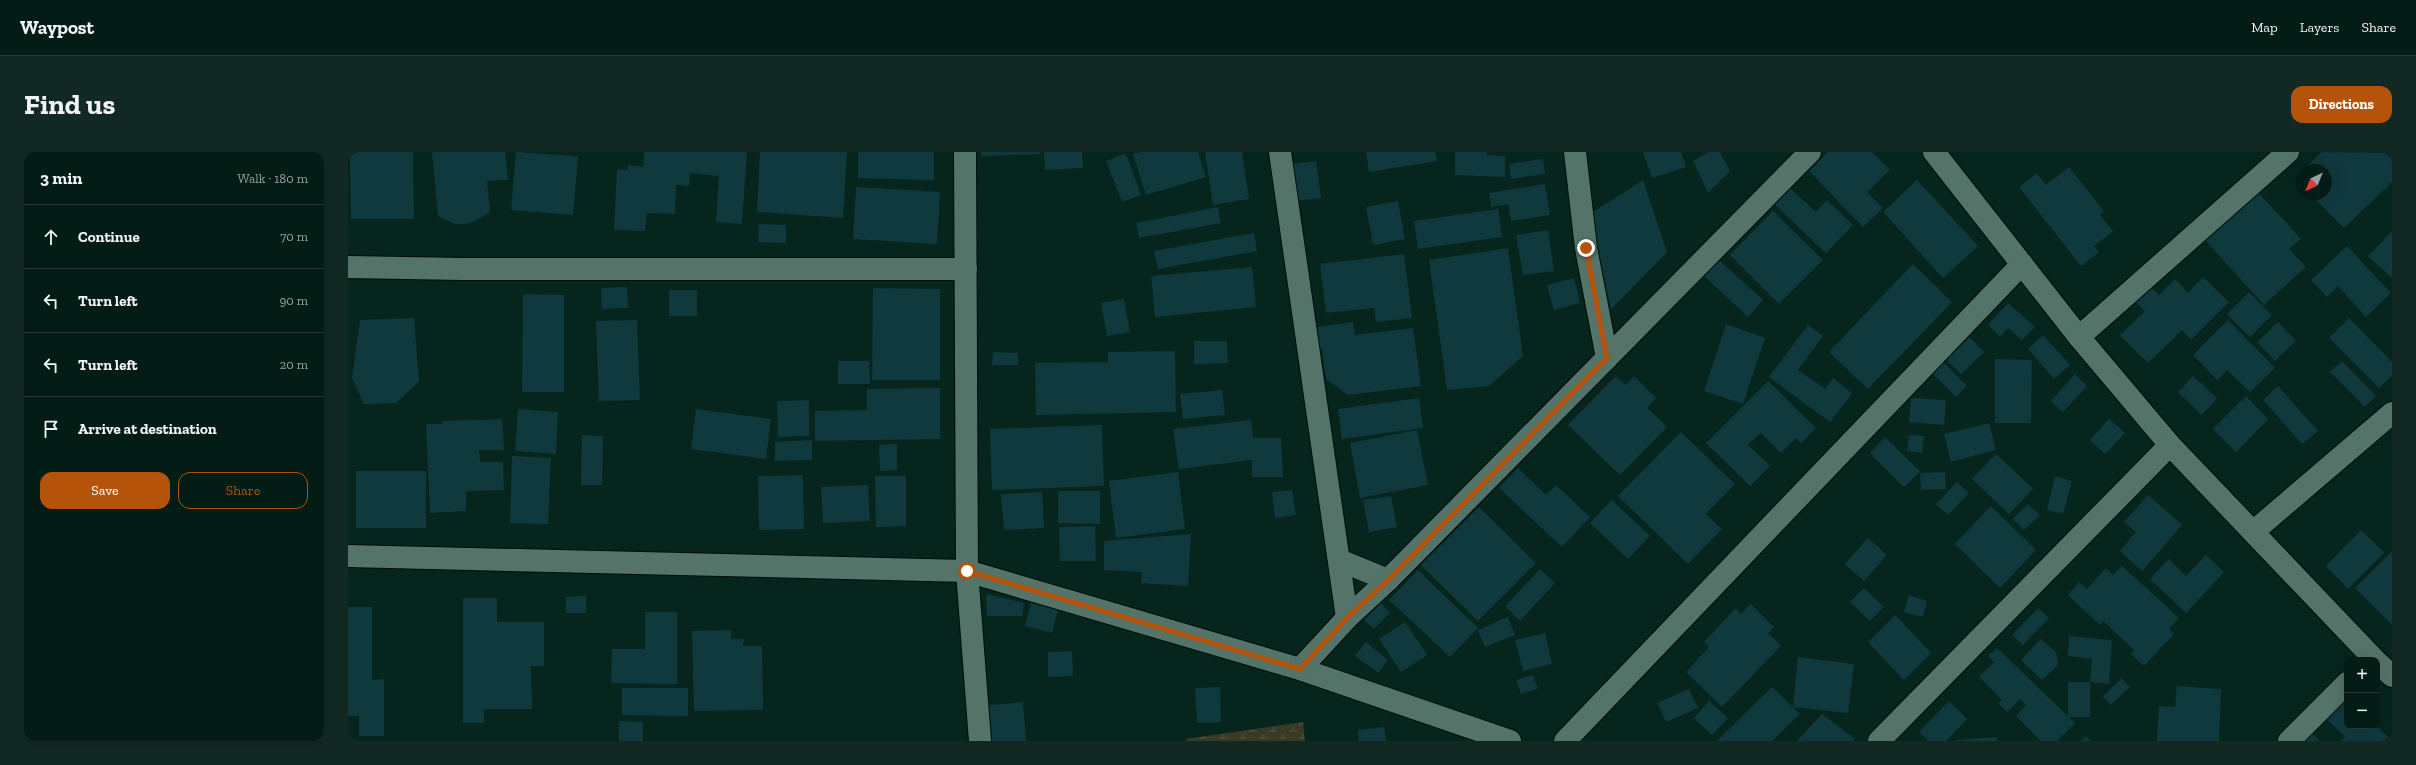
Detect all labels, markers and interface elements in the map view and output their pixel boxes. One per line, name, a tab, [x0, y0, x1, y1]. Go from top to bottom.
text: Waypost	[20, 16, 94, 39]
text: Map	[2251, 19, 2278, 36]
text: Layers	[2300, 19, 2339, 36]
text: Share	[2361, 19, 2396, 36]
button: Directions	[2291, 86, 2392, 123]
text: Find us	[24, 88, 115, 121]
north arrow	[2296, 164, 2332, 200]
text: 3 min	[40, 168, 82, 188]
text: Walk · 180 m	[238, 171, 308, 186]
icon: ahead	[40, 226, 62, 248]
text: Continue	[78, 228, 140, 246]
text: 70 m	[280, 229, 308, 244]
route end	[1577, 239, 1595, 257]
icon: left	[40, 290, 62, 312]
text: Turn left	[78, 292, 138, 310]
text: 90 m	[279, 293, 308, 308]
icon: left	[40, 354, 62, 376]
text: Turn left	[78, 356, 138, 374]
text: 20 m	[280, 357, 308, 372]
icon: arrive	[40, 418, 62, 440]
text: Arrive at destination	[78, 420, 217, 438]
button: Save	[40, 472, 170, 509]
button: Share	[178, 472, 308, 509]
route start	[958, 562, 976, 580]
map controls	[2344, 657, 2380, 729]
button: +	[2344, 657, 2380, 693]
button: −	[2344, 693, 2380, 729]

